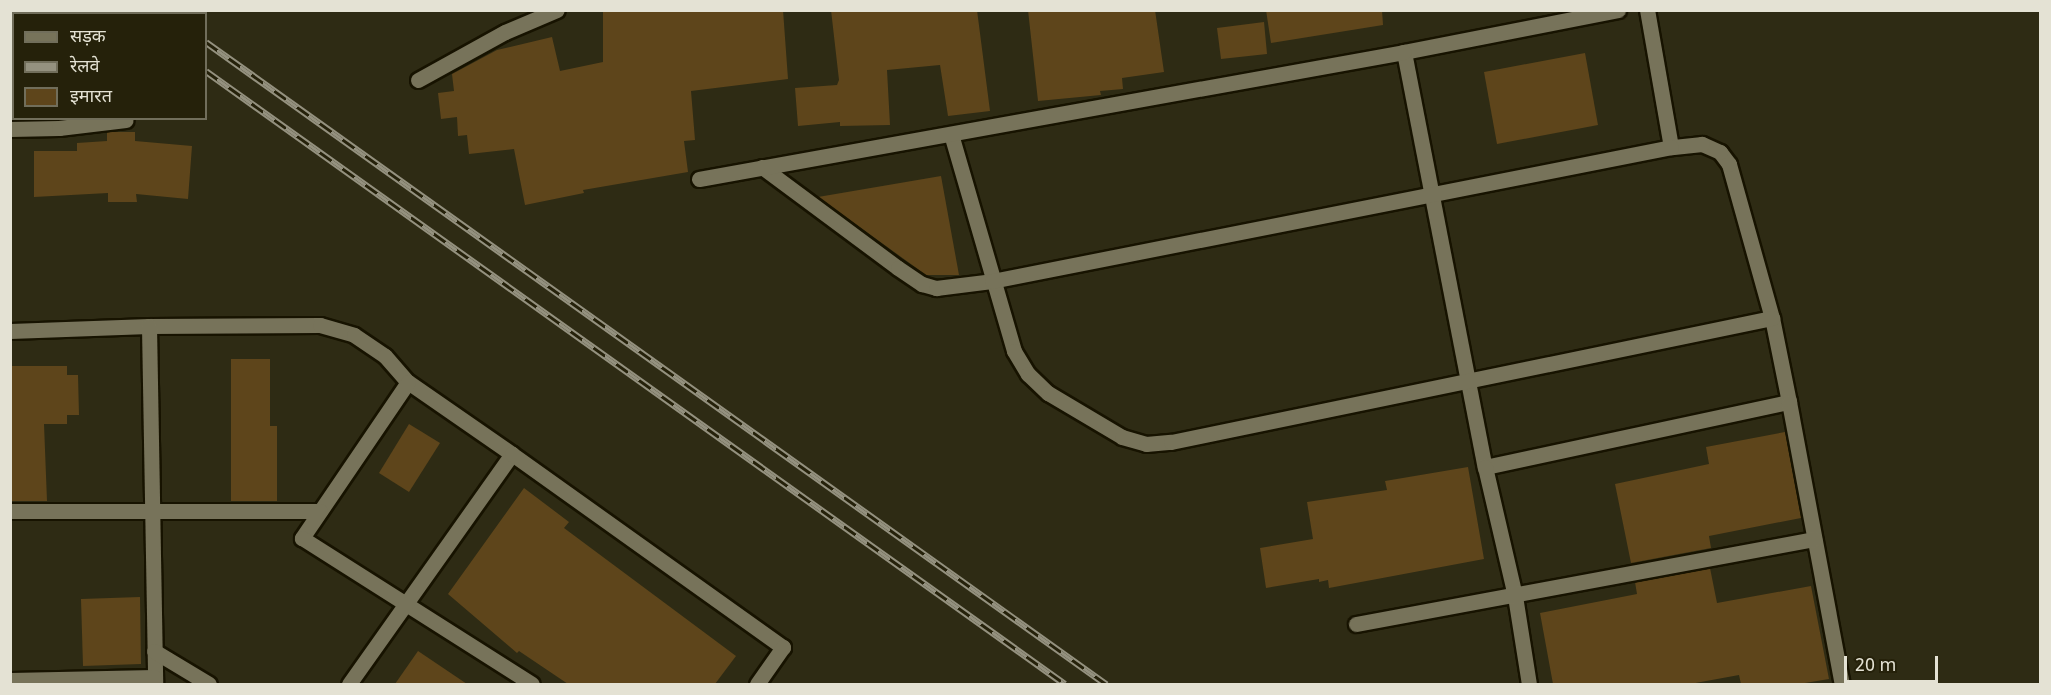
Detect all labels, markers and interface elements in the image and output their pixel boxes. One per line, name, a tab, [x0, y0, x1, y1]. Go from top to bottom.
legend	[12, 12, 207, 120]
text: सड़क	[70, 26, 106, 49]
text: रेलवे	[70, 56, 100, 79]
text: इमारत	[70, 86, 112, 109]
scale bar	[1847, 644, 1942, 682]
text: 20 m	[1855, 655, 1896, 678]

